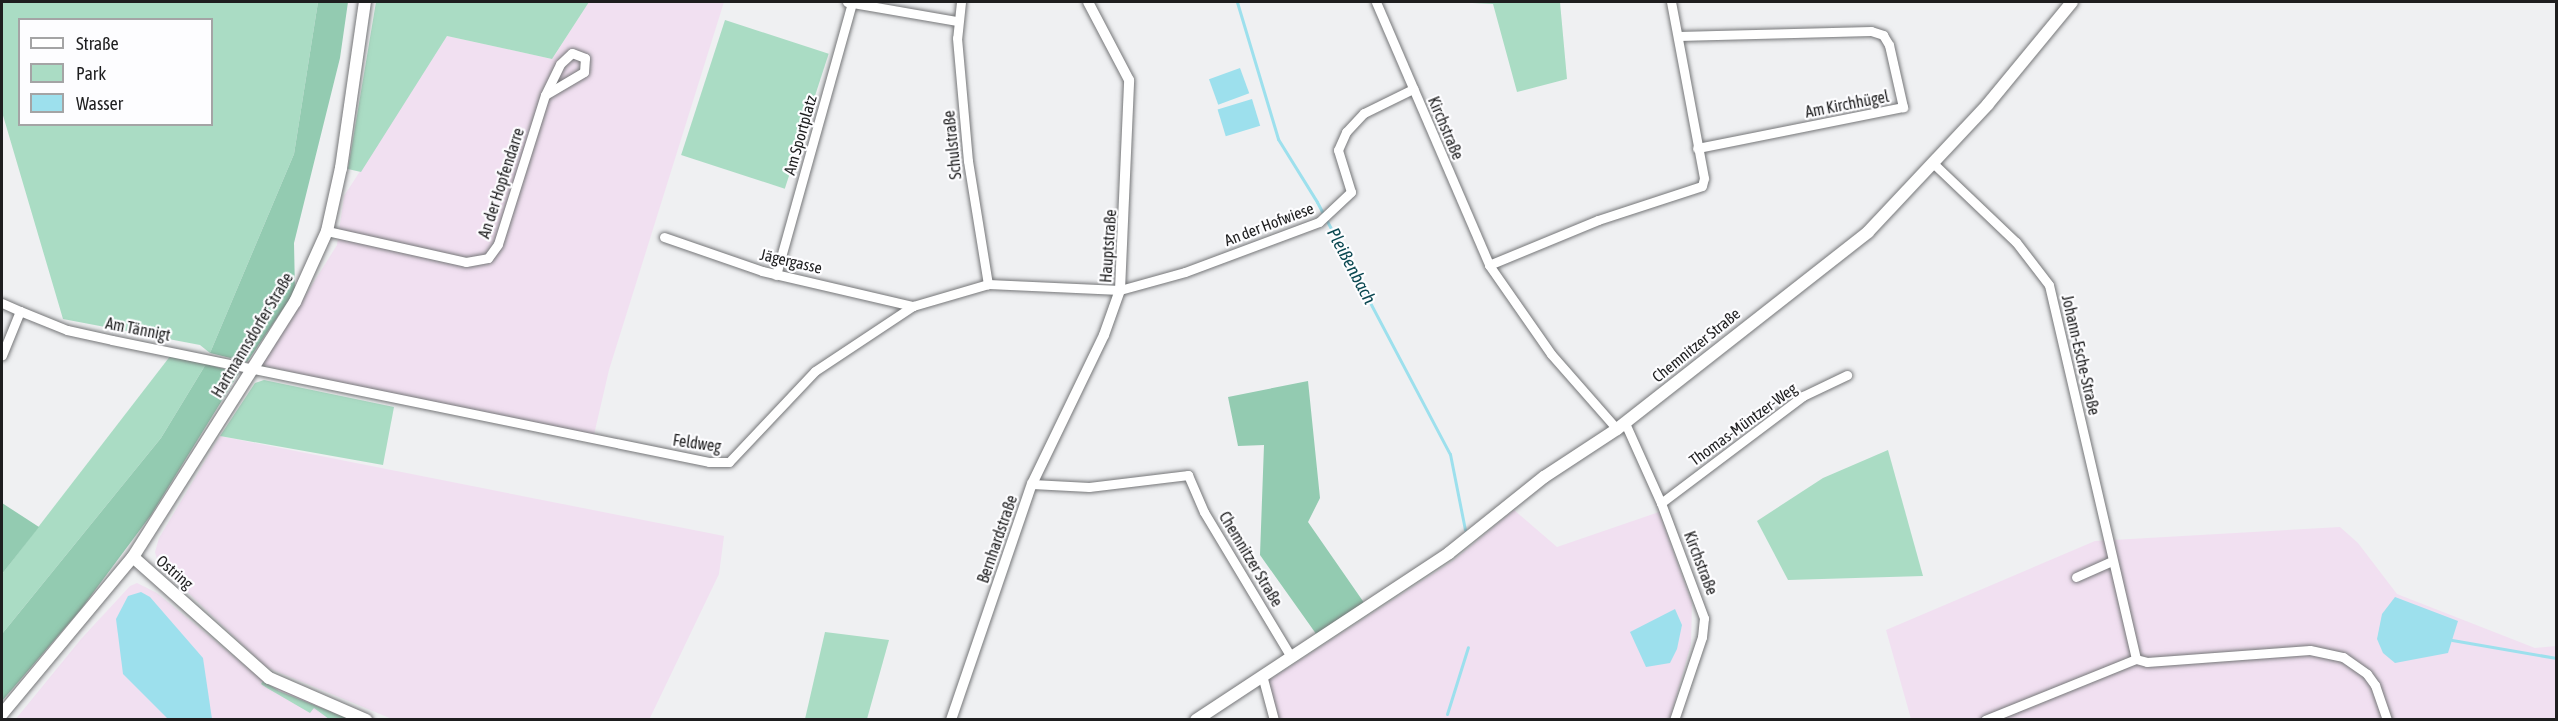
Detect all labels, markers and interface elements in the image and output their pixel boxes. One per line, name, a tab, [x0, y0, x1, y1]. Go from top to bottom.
legend	[18, 18, 213, 126]
text: Straße	[76, 33, 119, 54]
text: Park	[76, 63, 106, 84]
street label: Am Kirchhügel	[1803, 86, 1891, 122]
text: Wasser	[76, 93, 123, 114]
street label: Am Sportplatz	[779, 93, 821, 177]
street label: Kirchstraße	[1424, 94, 1468, 162]
street label: Schulstraße	[939, 110, 965, 180]
street label: An der Hopfendarre	[474, 125, 528, 241]
street label: An der Hofwiese	[1222, 198, 1316, 250]
street label: Hauptstraße	[1096, 209, 1120, 283]
water label: Pleißenbach	[1322, 224, 1380, 308]
street label: Jägergasse	[758, 245, 824, 277]
street label: Hartmannsdorfer Straße	[207, 269, 297, 401]
street label: Johann-Esche-Straße	[2058, 293, 2104, 417]
street label: Chemnitzer Straße	[1648, 304, 1744, 386]
street label: Am Tännigt	[104, 313, 172, 345]
street label: Thomas-Müntzer-Weg	[1685, 379, 1801, 469]
street label: Feldweg	[672, 430, 722, 456]
street label: Bernhardstraße	[973, 493, 1021, 585]
street label: Chemnitzer Straße	[1215, 508, 1287, 610]
street label: Kirchstraße	[1680, 528, 1722, 598]
street label: Ostring	[153, 551, 197, 593]

